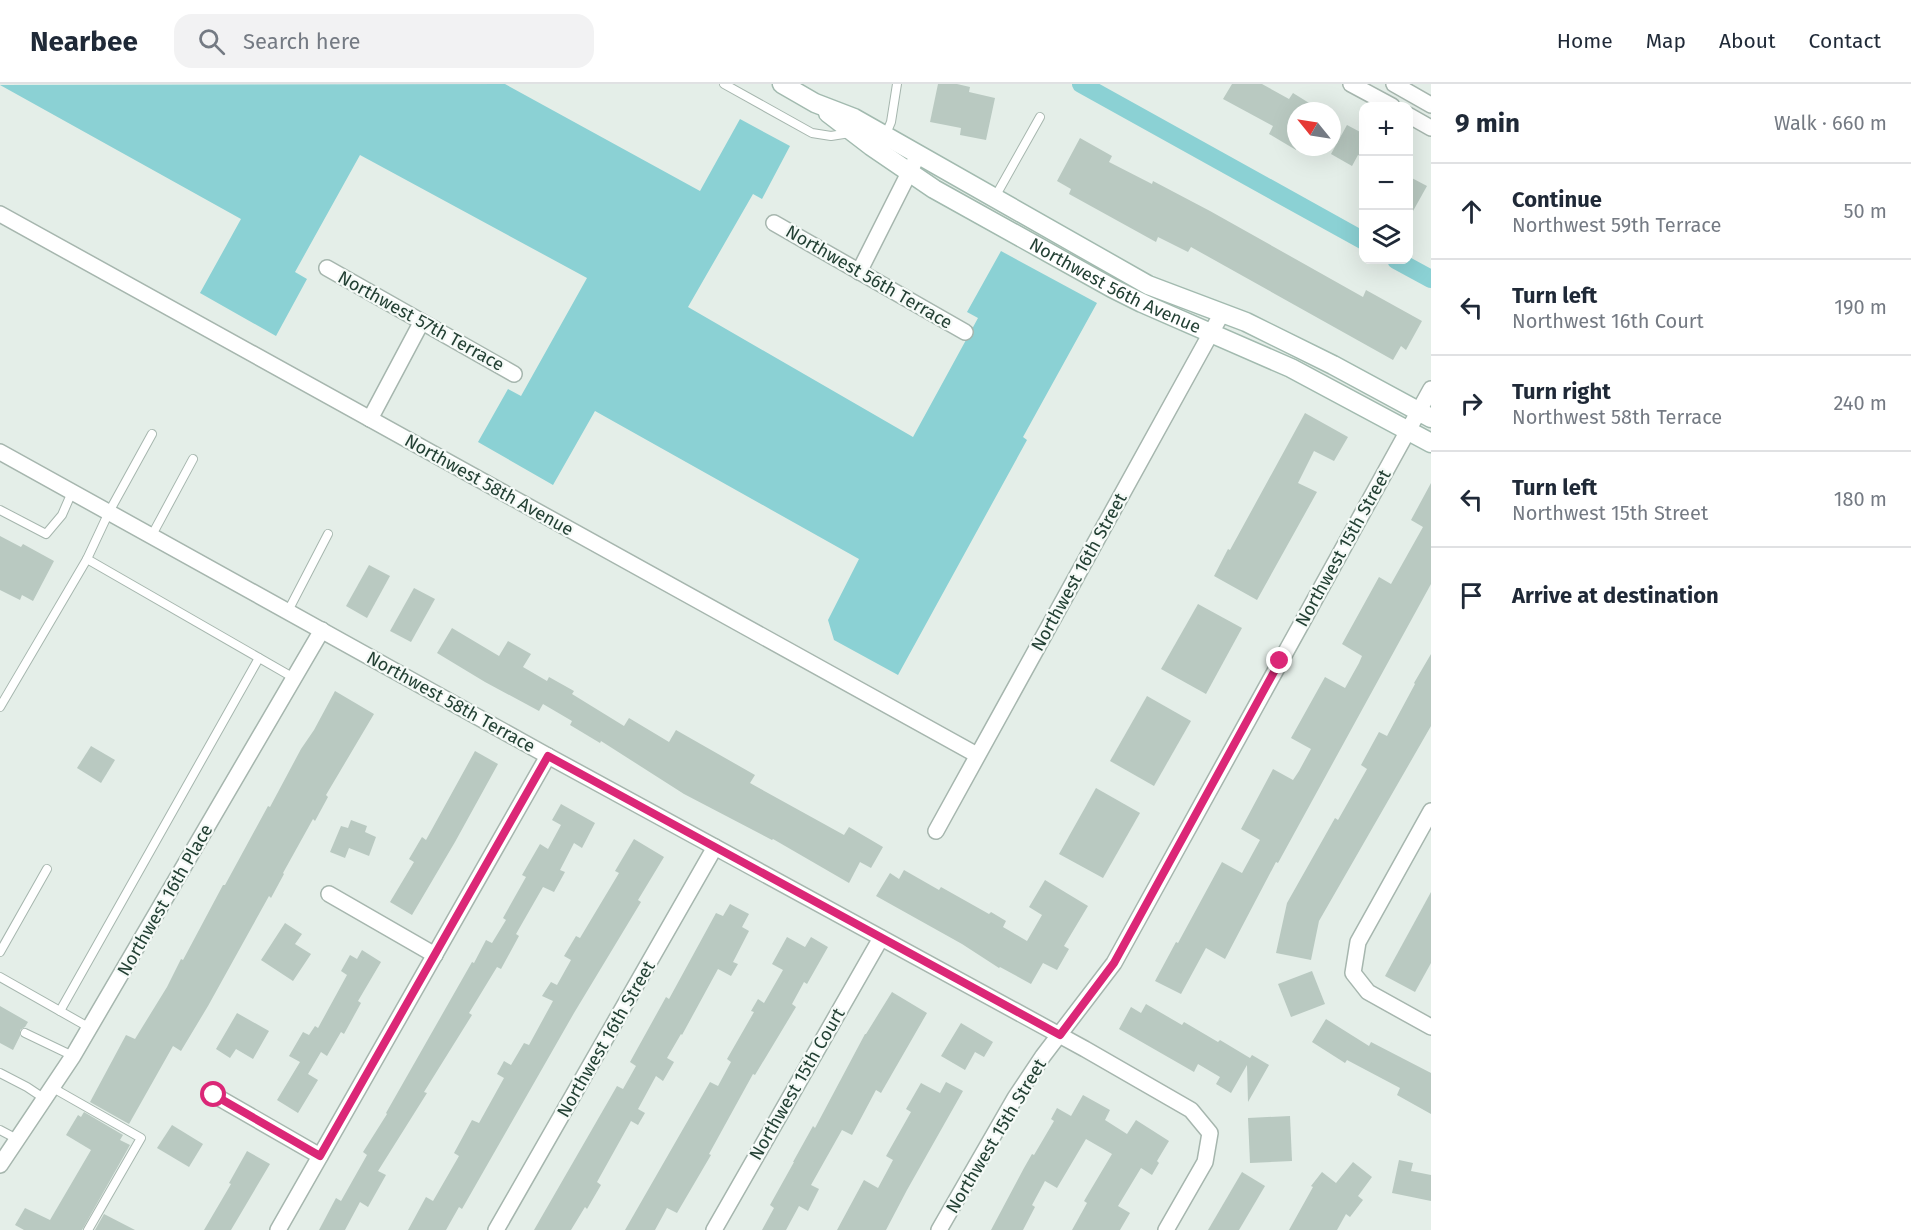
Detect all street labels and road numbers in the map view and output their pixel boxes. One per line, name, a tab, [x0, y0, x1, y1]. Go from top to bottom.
street label: Northwest 56th Terrace	[782, 220, 956, 334]
street label: Northwest 56th Avenue	[1025, 233, 1204, 338]
street label: Northwest 57th Terrace	[334, 266, 508, 376]
street label: Northwest 58th Avenue	[401, 429, 577, 541]
street label: Northwest 15th Street	[1291, 465, 1396, 631]
street label: Northwest 16th Street	[1026, 489, 1132, 655]
street label: Northwest 58th Terrace	[363, 647, 539, 757]
street label: Northwest 16th Place	[113, 820, 217, 980]
street label: Northwest 16th Street	[552, 956, 660, 1121]
street label: Northwest 15th Court	[745, 1004, 850, 1164]
street label: Northwest 15th Street	[941, 1054, 1051, 1217]

